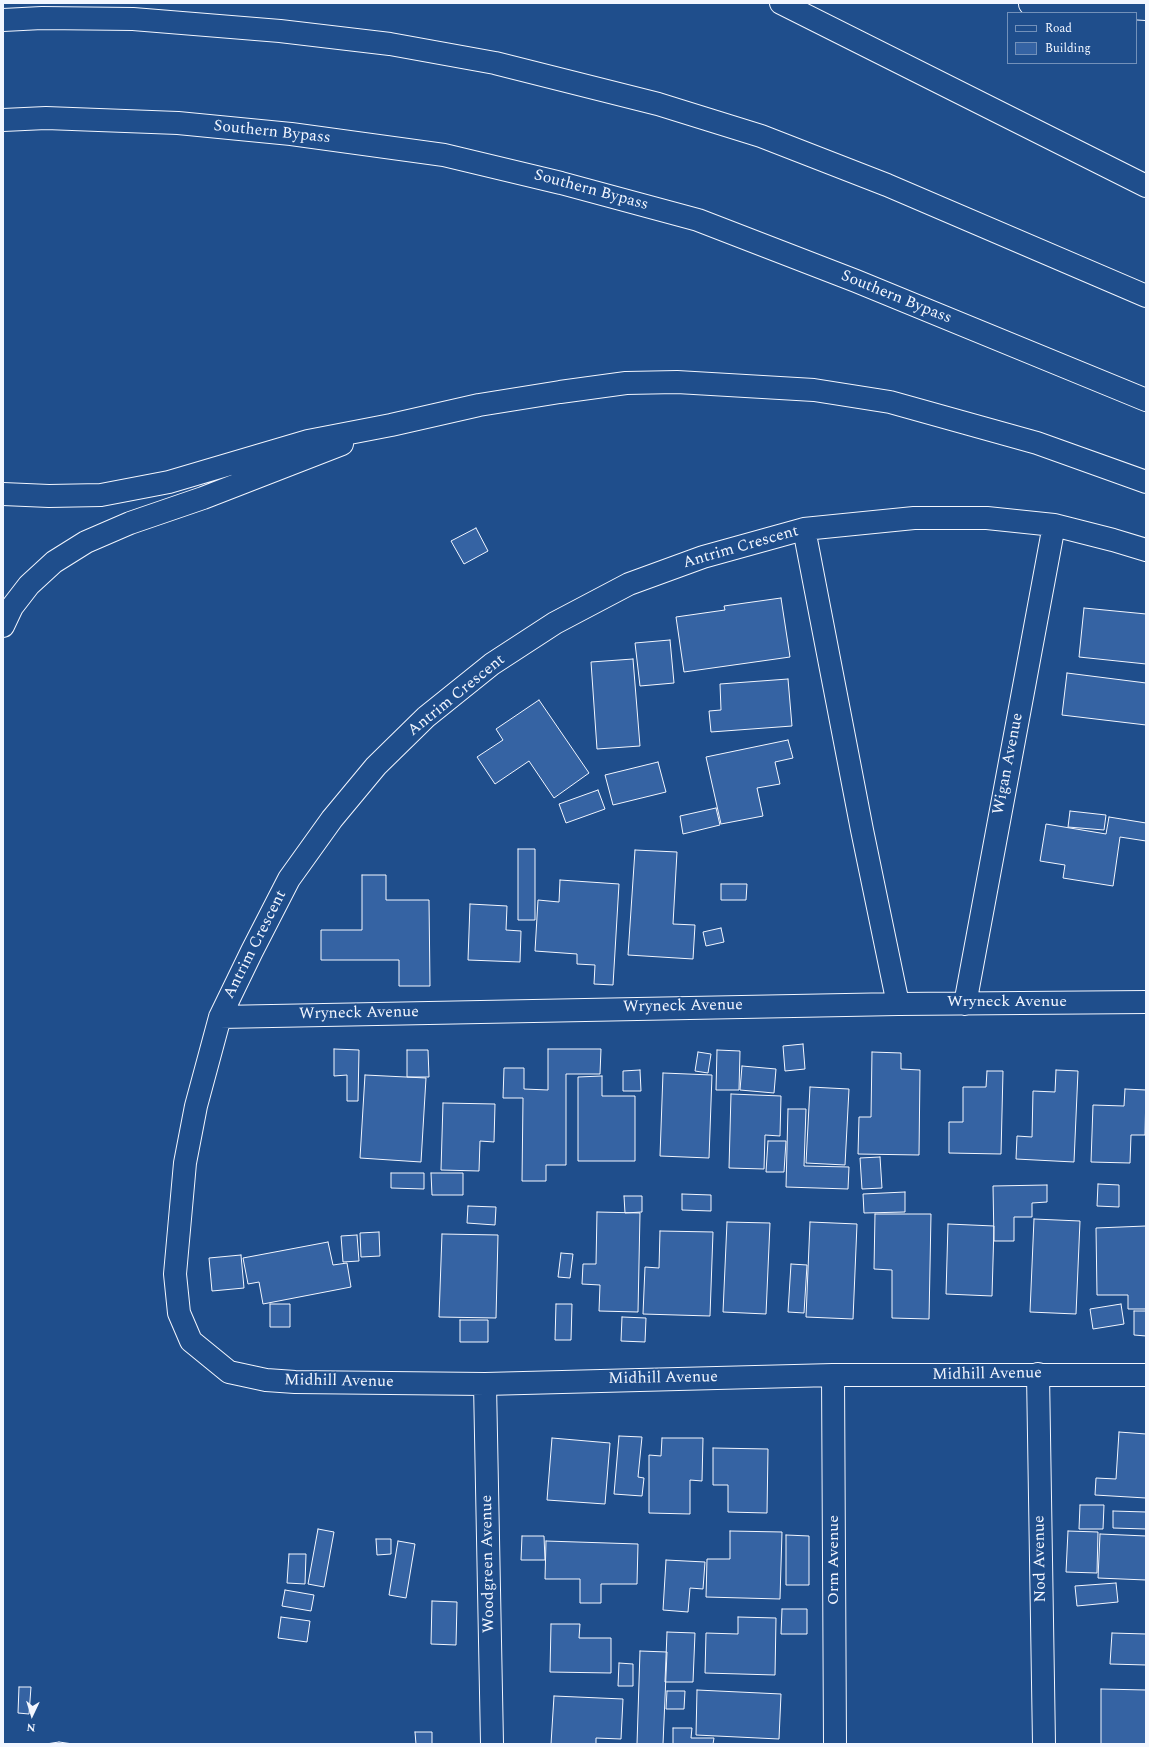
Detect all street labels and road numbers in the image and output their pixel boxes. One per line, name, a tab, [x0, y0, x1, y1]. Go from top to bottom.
street label: Southern Bypass	[212, 117, 332, 149]
street label: Southern Bypass	[532, 167, 650, 215]
street label: Southern Bypass	[838, 267, 954, 329]
street label: Antrim Crescent	[681, 522, 801, 574]
street label: Antrim Crescent	[405, 651, 509, 741]
street label: Wigan Avenue	[990, 712, 1028, 816]
street label: Antrim Crescent	[220, 888, 292, 1002]
street label: Wryneck Avenue	[947, 993, 1067, 1013]
street label: Wryneck Avenue	[623, 996, 743, 1018]
street label: Wryneck Avenue	[299, 1003, 419, 1025]
street label: Midhill Avenue	[932, 1364, 1042, 1386]
street label: Midhill Avenue	[608, 1368, 718, 1390]
street label: Midhill Avenue	[284, 1371, 394, 1393]
street label: Woodgreen Avenue	[478, 1495, 500, 1633]
street label: Orm Avenue	[825, 1515, 845, 1605]
street label: Nod Avenue	[1031, 1515, 1051, 1603]

